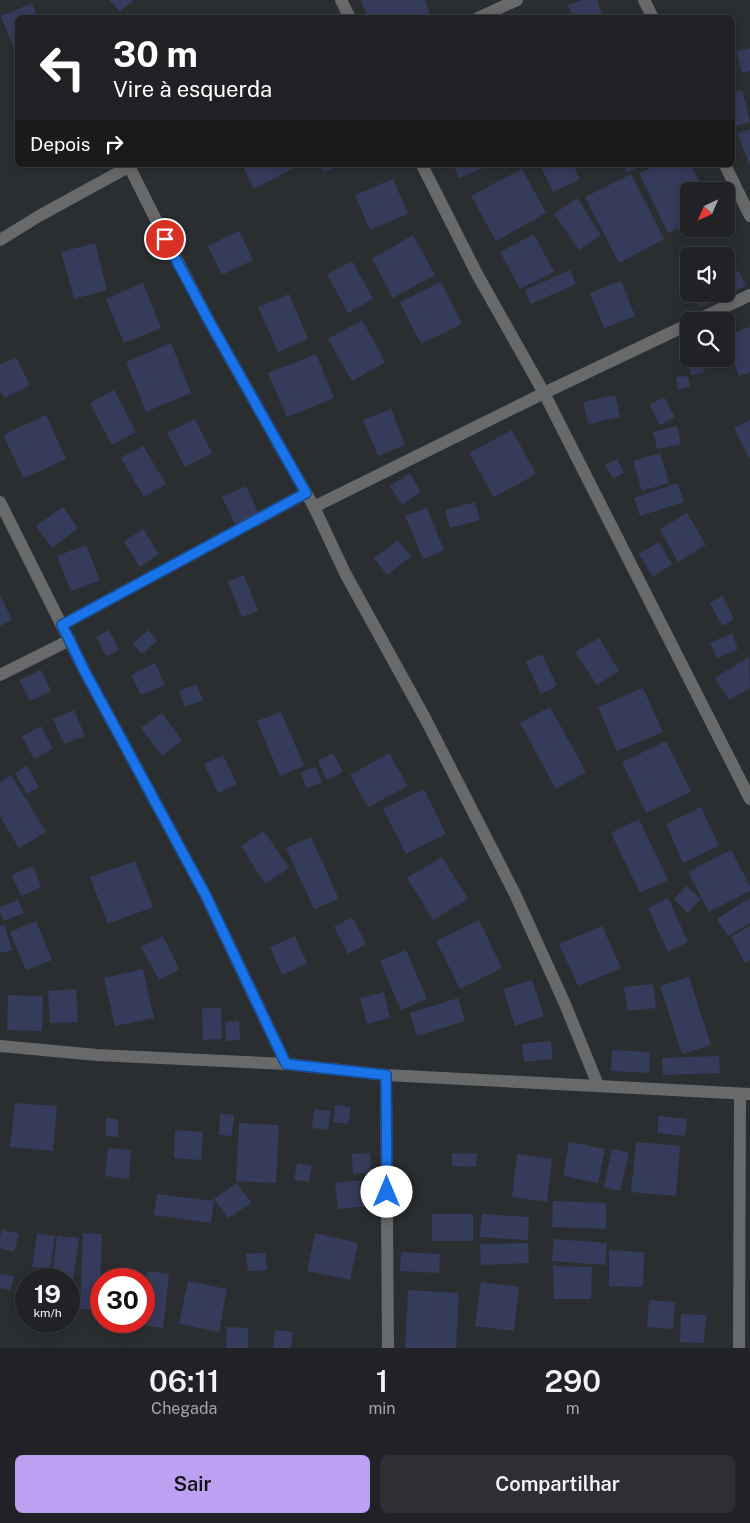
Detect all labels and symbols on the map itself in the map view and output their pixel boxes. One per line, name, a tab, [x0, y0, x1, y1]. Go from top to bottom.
north arrow	[680, 182, 735, 238]
pin	[144, 218, 186, 260]
position arrow	[360, 1165, 412, 1217]
speed limit sign: 30	[90, 1268, 155, 1333]

